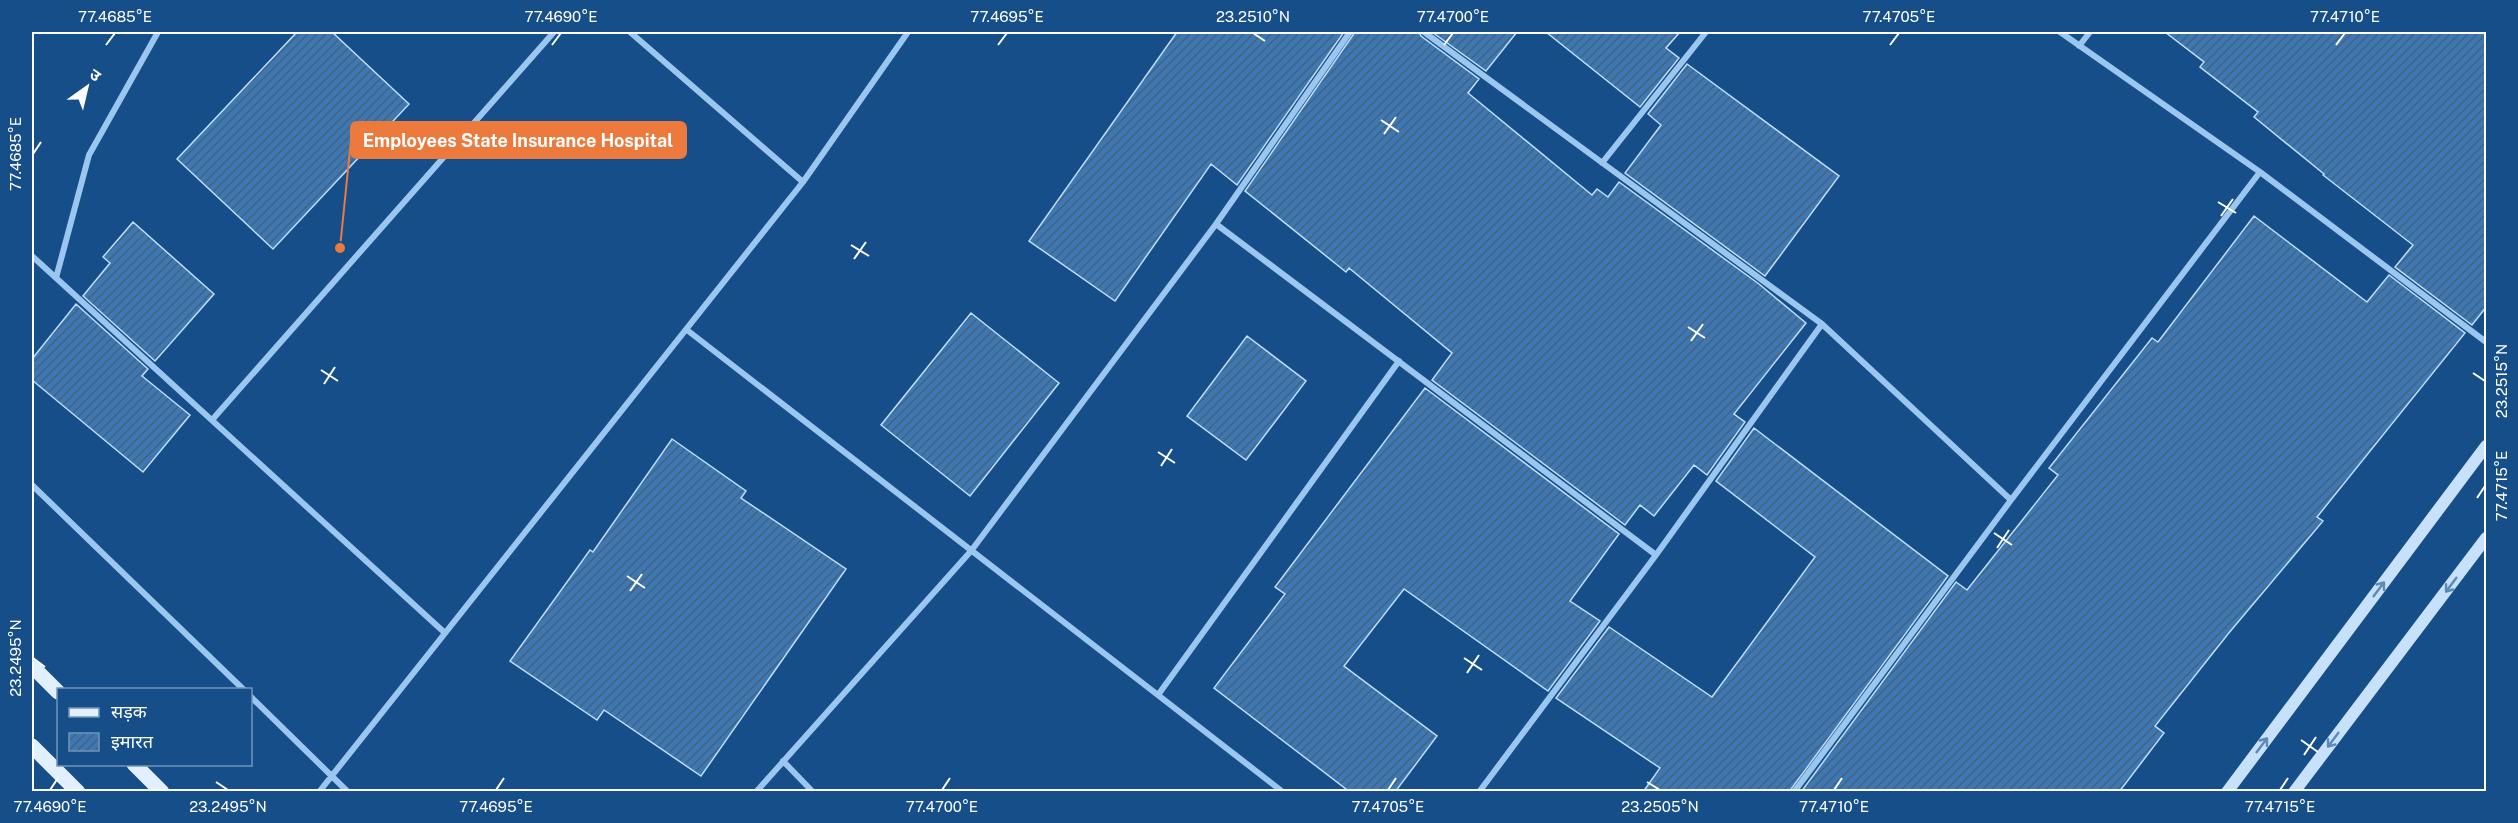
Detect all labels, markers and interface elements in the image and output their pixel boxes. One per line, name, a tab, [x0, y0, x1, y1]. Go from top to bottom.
text: 77.4685°E	[78, 8, 152, 25]
text: 77.4690°E	[524, 8, 598, 25]
text: 77.4695°E	[970, 8, 1044, 25]
text: 23.2510°N	[1216, 8, 1290, 25]
text: 77.4700°E	[1417, 8, 1489, 25]
text: 77.4705°E	[1863, 8, 1935, 25]
text: 77.4710°E	[2310, 8, 2380, 25]
north arrow	[57, 57, 117, 117]
text: उ	[86, 64, 105, 86]
text: 77.4685°E	[7, 117, 24, 191]
callout: Employees State Insurance Hospital	[351, 122, 686, 158]
text: Employees State Insurance Hospital	[363, 130, 673, 151]
text: 23.2515°N	[2493, 344, 2510, 418]
text: 77.4715°E	[2493, 451, 2510, 521]
one-way arrow	[2445, 577, 2458, 593]
one-way arrow	[2373, 581, 2386, 597]
text: 23.2495°N	[7, 619, 24, 697]
legend	[57, 688, 252, 766]
text: सड़क	[111, 701, 148, 722]
text: इमारत	[111, 731, 154, 752]
one-way arrow	[2327, 732, 2340, 748]
one-way arrow	[2256, 737, 2268, 753]
text: 77.4690°E	[13, 798, 87, 815]
text: 23.2495°N	[189, 798, 267, 815]
text: 77.4695°E	[459, 798, 533, 815]
text: 77.4700°E	[906, 798, 978, 815]
text: 77.4705°E	[1352, 798, 1424, 815]
text: 23.2505°N	[1621, 798, 1699, 815]
text: 77.4710°E	[1799, 798, 1869, 815]
text: 77.4715°E	[2245, 798, 2315, 815]

